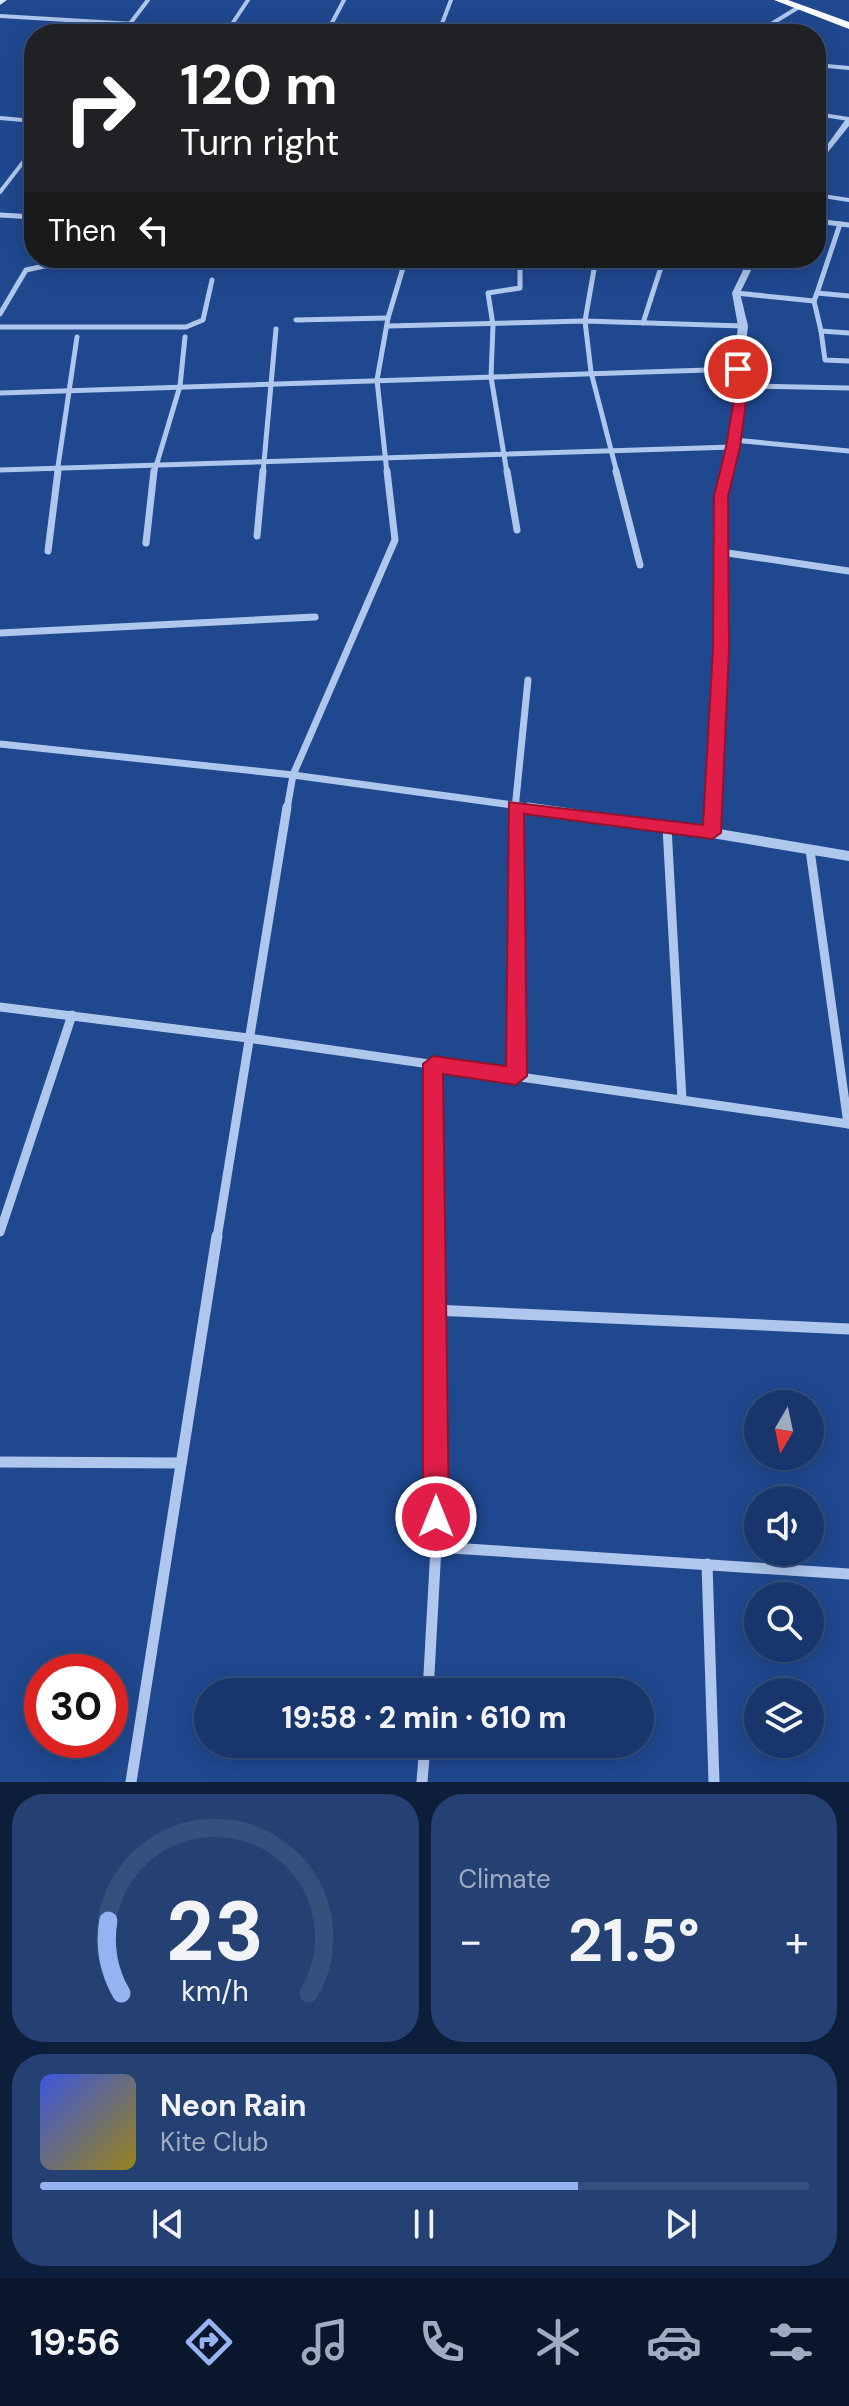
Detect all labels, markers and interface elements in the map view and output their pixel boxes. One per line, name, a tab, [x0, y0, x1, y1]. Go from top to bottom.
text: 120 m	[180, 48, 338, 121]
icon: right	[48, 56, 152, 160]
text: Turn right	[180, 119, 339, 166]
icon: left	[132, 208, 176, 252]
text: Then	[48, 211, 116, 250]
pin	[704, 335, 772, 403]
icon: arrive	[716, 347, 760, 391]
north arrow	[744, 1390, 824, 1470]
map controls	[744, 1390, 824, 1758]
position arrow	[394, 1475, 478, 1559]
button: sound	[744, 1486, 824, 1566]
button: search	[744, 1582, 824, 1662]
speed limit sign: 30	[24, 1654, 128, 1758]
button: layers	[744, 1678, 824, 1758]
text: 19:58 · 2 min · 610 m	[281, 1698, 567, 1737]
text: Climate	[459, 1862, 551, 1896]
text: 23	[166, 1877, 264, 1986]
text: 21.5°	[568, 1901, 700, 1980]
text: −	[459, 1912, 483, 1970]
text: +	[785, 1912, 809, 1970]
text: km/h	[181, 1973, 249, 2010]
text: Neon Rain	[160, 2086, 306, 2125]
text: Kite Club	[160, 2125, 269, 2159]
icon: previous	[146, 2202, 190, 2246]
icon: pause	[402, 2202, 446, 2246]
icon: next	[659, 2202, 703, 2246]
icon: directions	[181, 2314, 237, 2370]
icon: music	[297, 2314, 353, 2370]
icon: phone	[414, 2314, 470, 2370]
icon: climate	[530, 2314, 586, 2370]
icon: car	[646, 2314, 702, 2370]
icon: filters	[763, 2314, 819, 2370]
text: 19:56	[30, 2319, 121, 2366]

